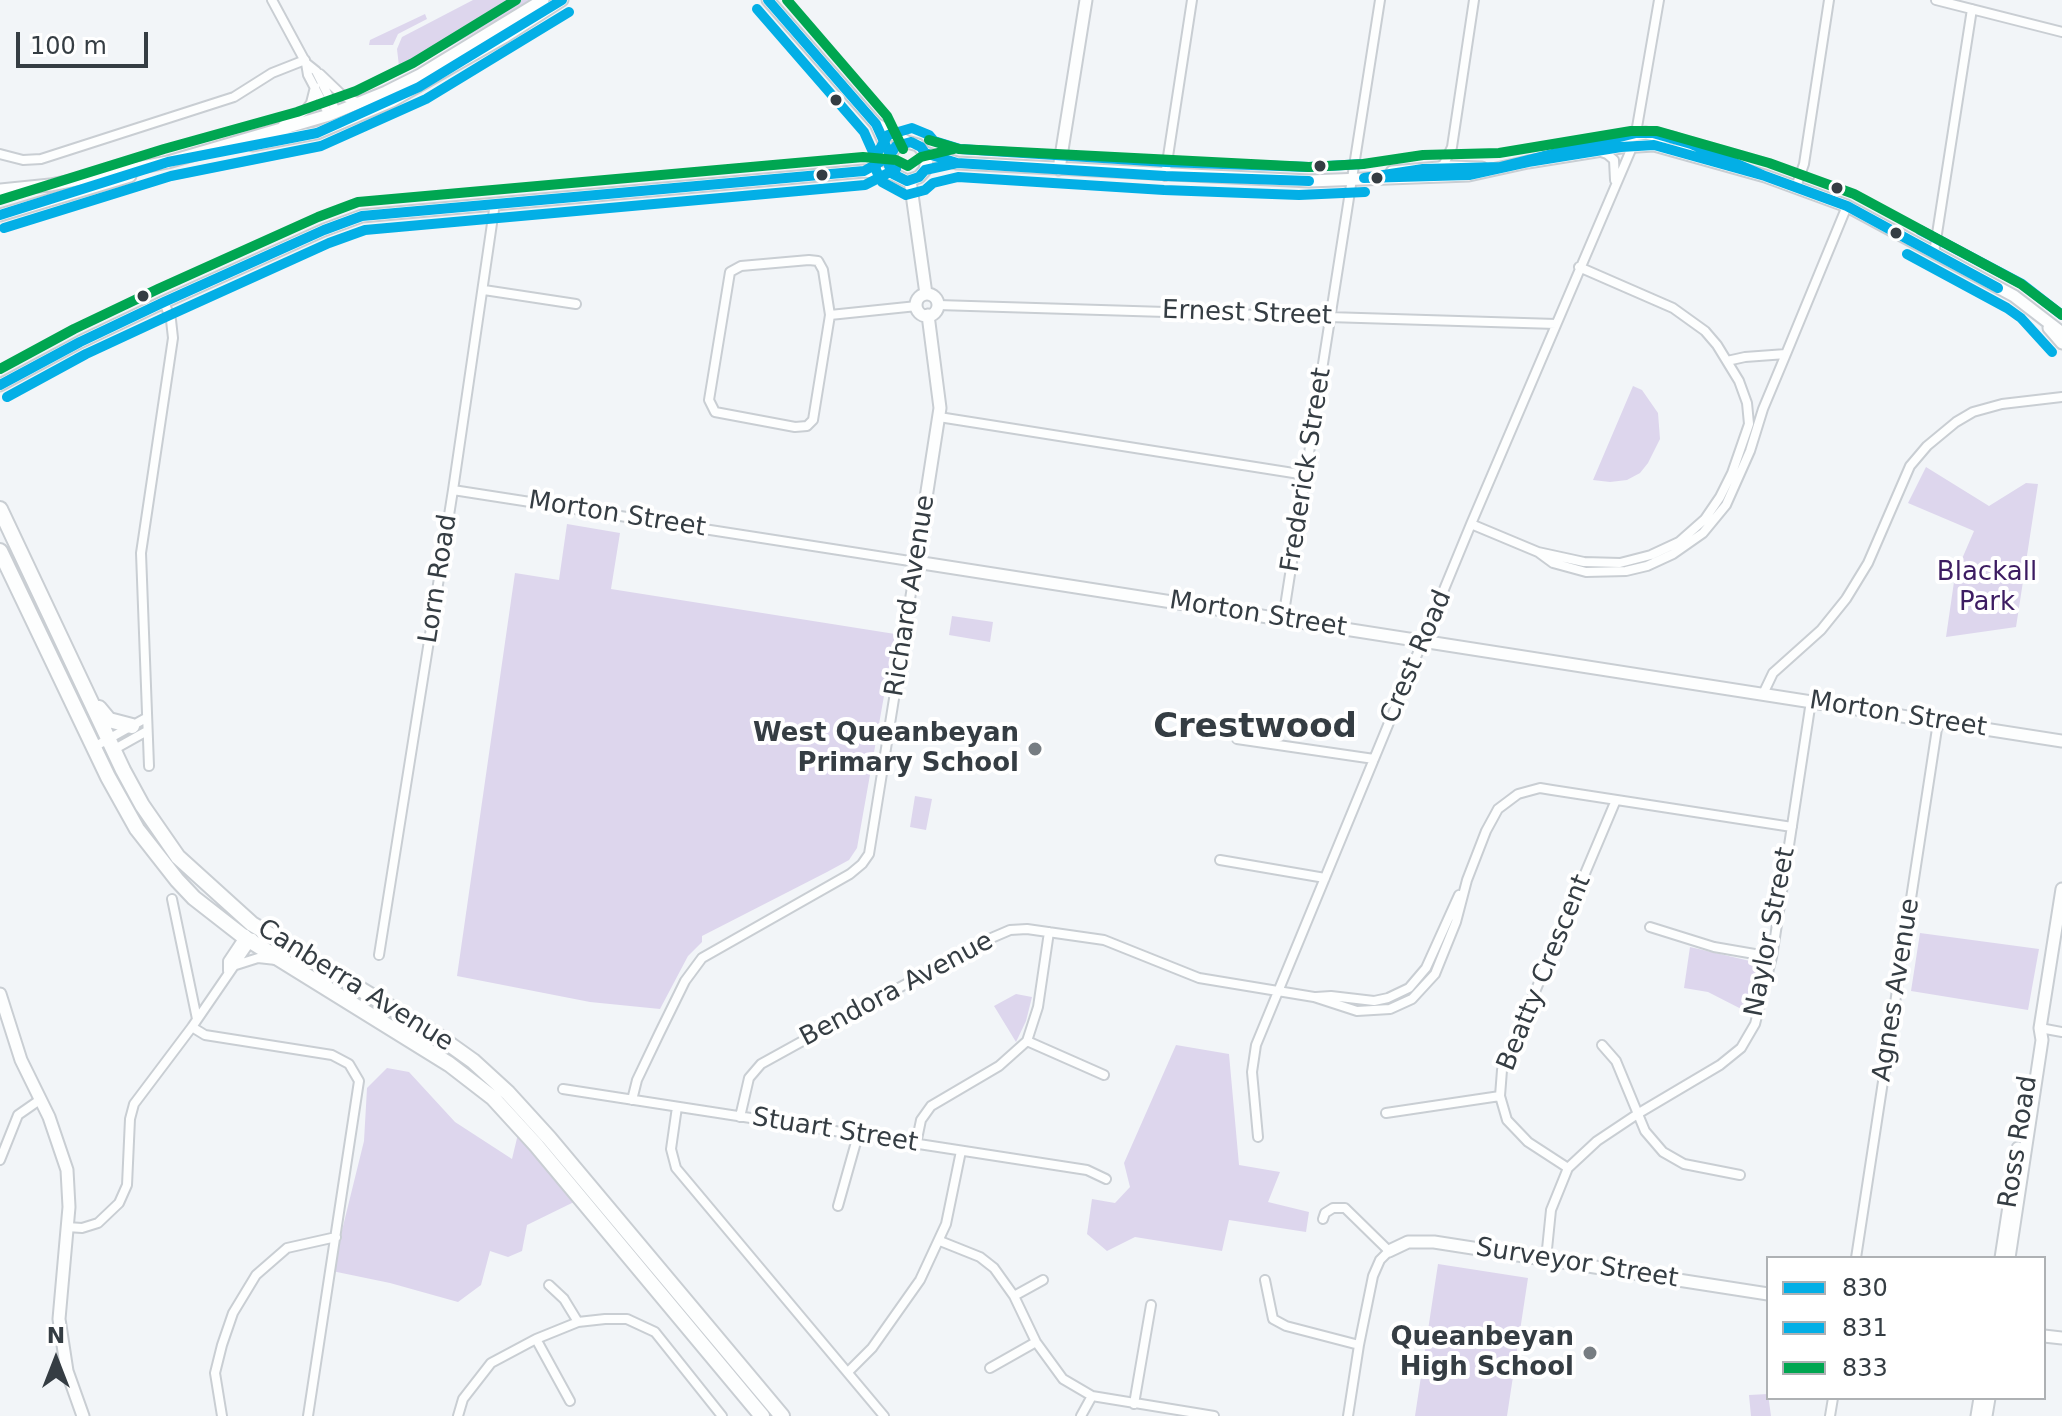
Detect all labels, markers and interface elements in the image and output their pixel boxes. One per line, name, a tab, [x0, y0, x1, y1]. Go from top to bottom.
scale bar	[20, 16, 152, 66]
text: 100 m	[30, 32, 107, 60]
unlabelled marker	[828, 92, 844, 108]
unlabelled marker	[1312, 158, 1328, 174]
unlabelled marker	[814, 167, 830, 183]
unlabelled marker	[1369, 170, 1385, 186]
unlabelled marker	[1829, 180, 1845, 196]
unlabelled marker	[1888, 225, 1904, 241]
unlabelled marker	[135, 288, 151, 304]
street label: Ernest Street	[1161, 295, 1333, 333]
street label: Frederick Street	[1275, 366, 1339, 574]
street label: Morton Street	[526, 486, 708, 544]
street label: Richard Avenue	[880, 493, 942, 699]
street label: Lorn Road	[413, 512, 465, 646]
park label: Blackall Park	[1937, 557, 2037, 618]
street label: Morton Street	[1167, 586, 1349, 644]
street label: Crest Road	[1375, 586, 1459, 728]
street label: Morton Street	[1807, 686, 1989, 744]
district label: Crestwood	[1153, 708, 1357, 748]
place label: West Queanbeyan Primary School	[753, 718, 1019, 780]
marker: West Queanbeyan Primary School	[1026, 740, 1044, 758]
street label: Naylor Street	[1739, 845, 1803, 1019]
street label: Beatty Crescent	[1491, 870, 1599, 1076]
street label: Agnes Avenue	[1867, 896, 1927, 1084]
street label: Canberra Avenue	[251, 913, 459, 1059]
street label: Bendora Avenue	[795, 926, 999, 1054]
street label: Ross Road	[1993, 1074, 2045, 1210]
street label: Stuart Street	[750, 1103, 920, 1159]
street label: Surveyor Street	[1474, 1233, 1680, 1295]
legend	[1766, 1256, 2046, 1400]
text: 830	[1842, 1274, 1888, 1302]
text: 831	[1842, 1314, 1888, 1342]
north arrow	[16, 1320, 96, 1400]
place label: Queanbeyan High School	[1390, 1322, 1574, 1384]
text: N	[47, 1323, 65, 1348]
marker: Queanbeyan High School	[1581, 1344, 1599, 1362]
text: 833	[1842, 1354, 1888, 1382]

